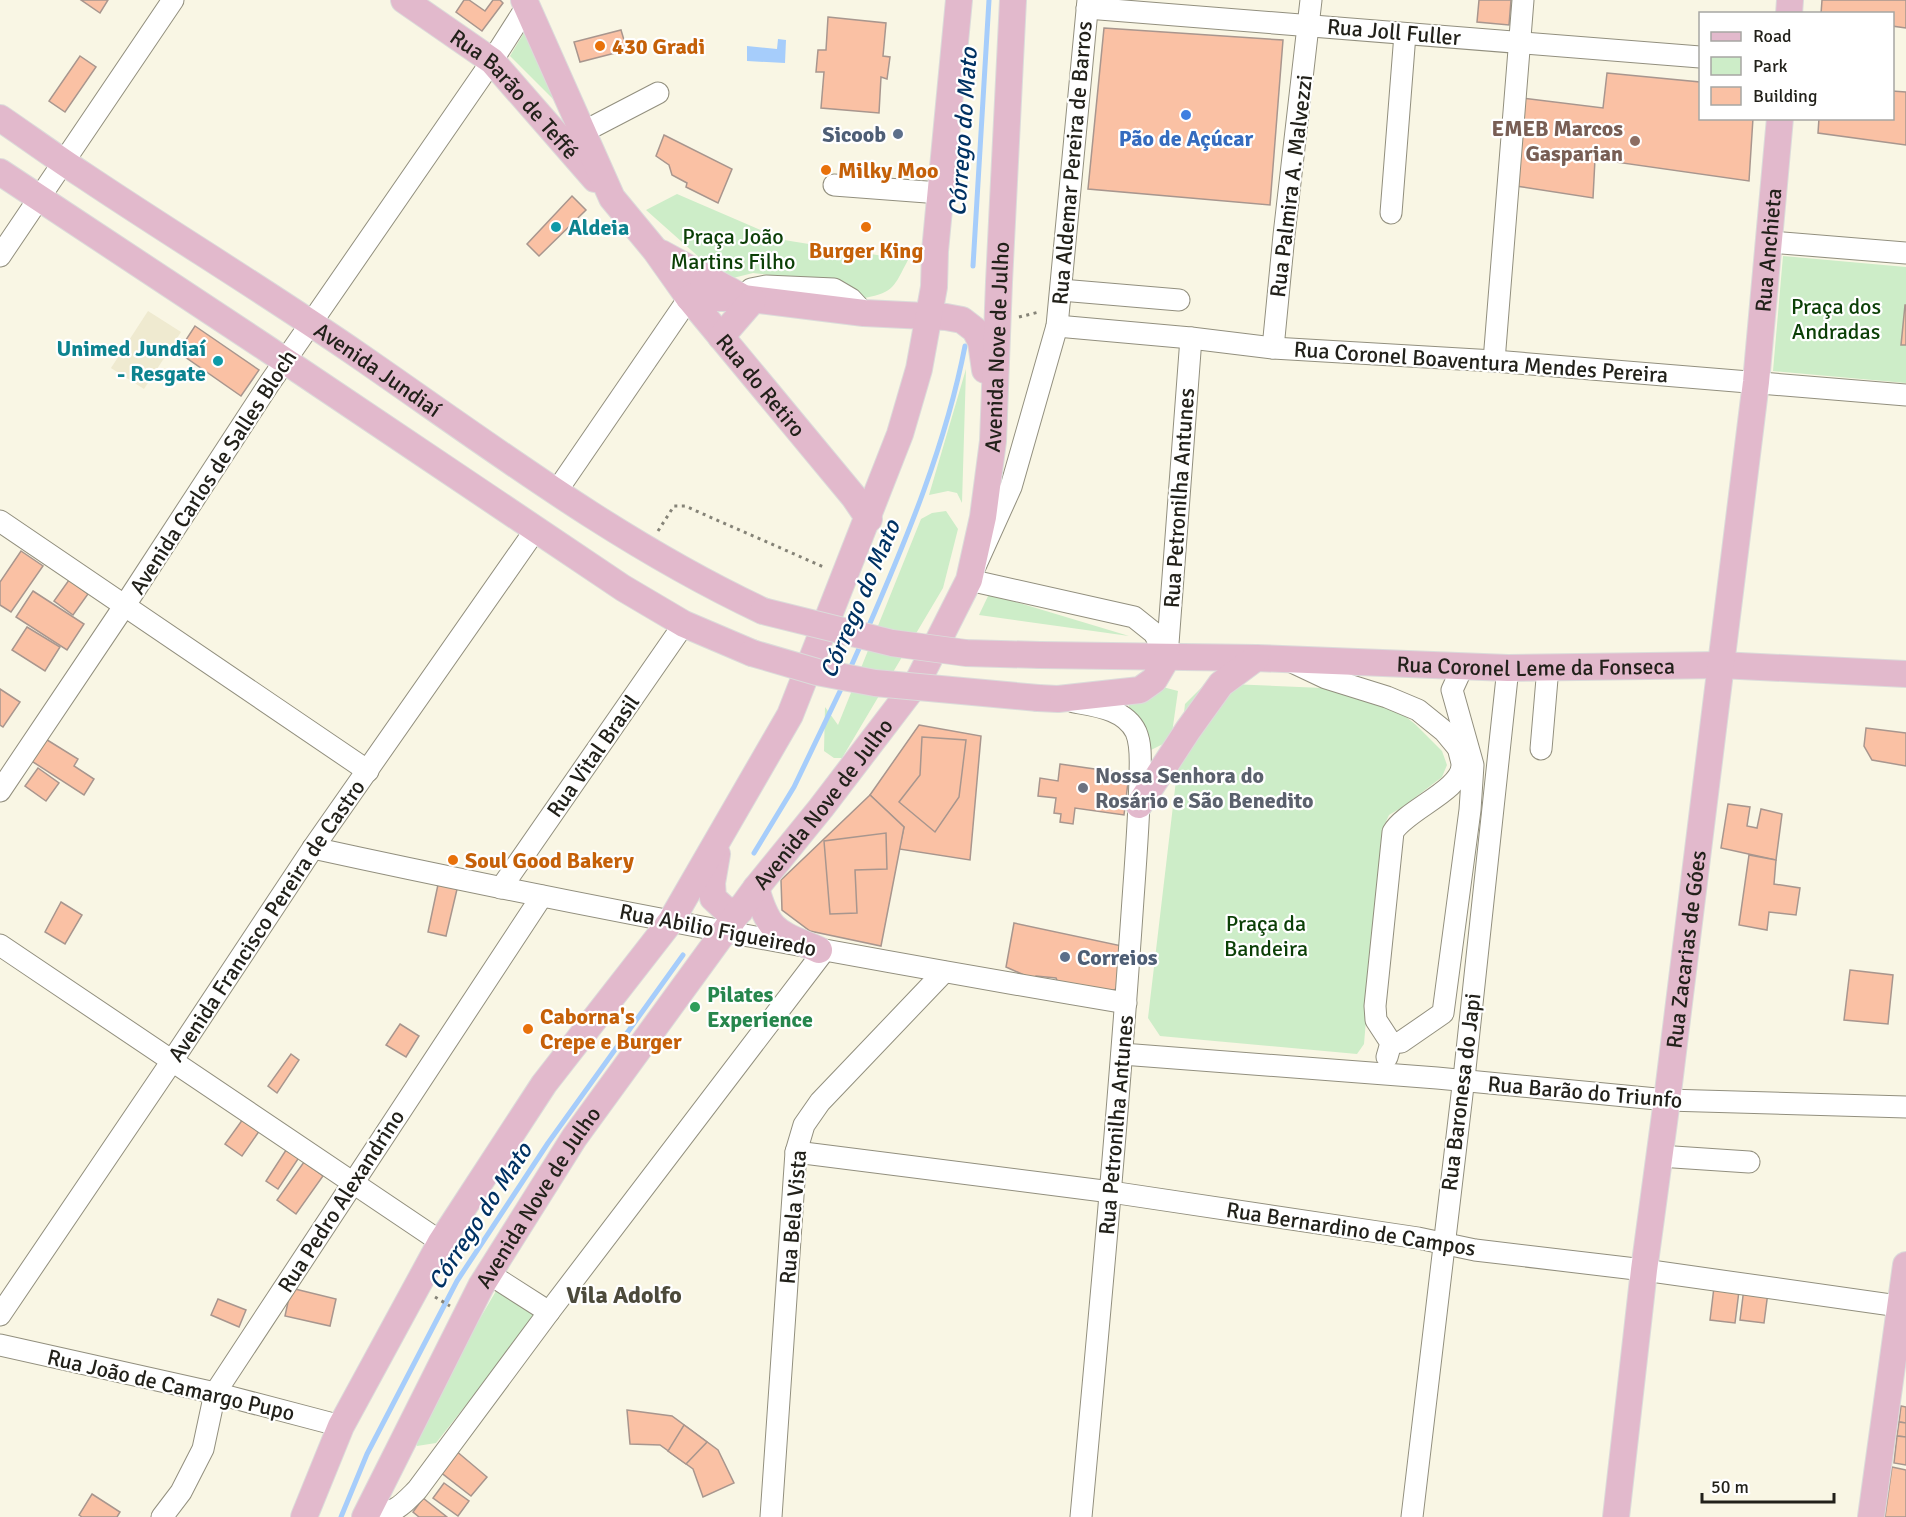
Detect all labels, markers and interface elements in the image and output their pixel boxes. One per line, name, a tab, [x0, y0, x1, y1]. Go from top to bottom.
legend	[1699, 12, 1894, 120]
street label: Rua Joll Fuller	[1326, 13, 1462, 51]
street label: Rua Aldemar Pereira de Barros	[1046, 20, 1098, 306]
street label: Rua Barão de Teffé	[445, 23, 585, 164]
text: Road	[1753, 25, 1792, 47]
place label: 430 Gradi	[612, 33, 705, 60]
marker: 430 Gradi	[593, 39, 607, 53]
water label: Córrego do Mato	[942, 45, 984, 217]
text: Park	[1753, 55, 1788, 77]
street label: Rua Palmira A. Malvezzi	[1264, 73, 1318, 299]
text: Building	[1753, 85, 1817, 107]
marker: Pão de Açúcar	[1179, 108, 1193, 122]
place label: EMEB Marcos Gasparian	[1492, 115, 1623, 167]
place label: Sicoob	[822, 121, 886, 148]
place label: Pão de Açúcar	[1119, 125, 1253, 152]
marker: Sicoob	[891, 127, 905, 141]
marker: EMEB Marcos Gasparian	[1628, 134, 1642, 148]
place label: Milky Moo	[838, 157, 938, 184]
marker: Milky Moo	[819, 163, 833, 177]
street label: Rua Anchieta	[1749, 187, 1787, 313]
place label: Aldeia	[568, 214, 629, 241]
marker: Aldeia	[549, 220, 563, 234]
marker: Burger King	[859, 220, 873, 234]
park label: Praça João Martins Filho	[670, 223, 796, 275]
place label: Burger King	[809, 237, 923, 264]
street label: Avenida Nove de Julho	[978, 241, 1014, 454]
park label: Praça dos Andradas	[1791, 293, 1881, 345]
street label: Avenida Jundiaí	[310, 316, 447, 423]
street label: Rua do Retiro	[711, 328, 812, 442]
place label: Unimed Jundiaí - Resgate	[56, 335, 206, 387]
street label: Rua Coronel Boaventura Mendes Pereira	[1293, 335, 1669, 389]
street label: Avenida Carlos de Salles Bloch	[124, 345, 302, 599]
marker: Unimed Jundiaí - Resgate	[211, 354, 225, 368]
street label: Rua Petronilha Antunes	[1158, 387, 1200, 609]
water label: Córrego do Mato	[813, 514, 907, 683]
street label: Rua Coronel Leme da Fonseca	[1396, 650, 1675, 682]
street label: Rua Vital Brasil	[541, 689, 645, 823]
street label: Avenida Nove de Julho	[747, 713, 898, 895]
place label: Nossa Senhora do Rosário e São Benedito	[1095, 762, 1314, 814]
street label: Avenida Francisco Pereira de Castro	[162, 774, 370, 1067]
marker: Nossa Senhora do Rosário e São Benedito	[1076, 781, 1090, 795]
place label: Soul Good Bakery	[465, 847, 634, 874]
street label: Rua Zacarias de Góes	[1660, 849, 1711, 1050]
marker: Soul Good Bakery	[446, 853, 460, 867]
street label: Rua Abilio Figueiredo	[617, 898, 819, 962]
park label: Praça da Bandeira	[1224, 910, 1308, 962]
place label: Correios	[1077, 944, 1158, 971]
marker: Correios	[1058, 950, 1072, 964]
place label: Pilates Experience	[707, 981, 813, 1033]
street label: Rua Baronesa do Japi	[1435, 992, 1487, 1192]
marker: Pilates Experience	[688, 1000, 702, 1014]
place label: Caborna's Crepe e Burger	[540, 1003, 682, 1055]
street label: Rua Petronilha Antunes	[1093, 1014, 1139, 1236]
marker: Caborna's Crepe e Burger	[521, 1022, 535, 1036]
street label: Rua Barão do Triunfo	[1487, 1070, 1683, 1114]
street label: Avenida Nove de Julho	[470, 1101, 606, 1293]
street label: Rua Pedro Alexandrino	[272, 1105, 410, 1297]
water label: Córrego do Mato	[421, 1136, 539, 1295]
street label: Rua Bela Vista	[774, 1149, 812, 1285]
street label: Rua Bernardino de Campos	[1224, 1196, 1478, 1262]
district label: Vila Adolfo	[566, 1280, 682, 1310]
street label: Rua João de Camargo Pupo	[45, 1343, 297, 1427]
scale bar	[1702, 1466, 1834, 1504]
text: 50 m	[1711, 1476, 1749, 1498]

